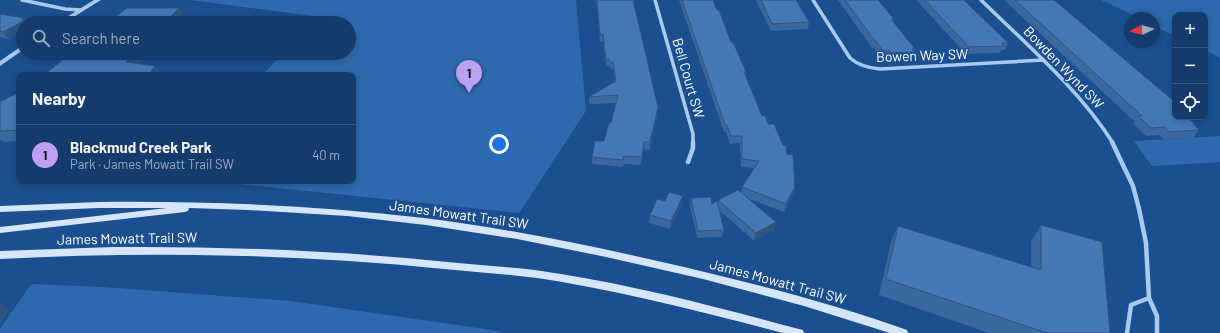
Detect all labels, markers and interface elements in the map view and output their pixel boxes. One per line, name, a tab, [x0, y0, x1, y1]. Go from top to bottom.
north arrow	[1124, 12, 1160, 48]
map controls	[1172, 12, 1208, 120]
button: +	[1172, 12, 1208, 48]
search box	[16, 16, 356, 60]
street label: Bowden Wynd SW	[1020, 22, 1108, 112]
icon: search	[30, 27, 52, 49]
text: Search here	[62, 29, 140, 47]
street label: Bell Court SW	[669, 36, 709, 120]
street label: Bowen Way SW	[876, 45, 968, 65]
button: −	[1172, 48, 1208, 84]
pin: 1	[456, 60, 482, 93]
button: locate	[1172, 84, 1208, 120]
text: Nearby	[32, 88, 86, 108]
your location	[489, 134, 509, 154]
text: Blackmud Creek Park	[70, 138, 212, 156]
text: 1	[43, 147, 47, 163]
text: 40 m	[312, 147, 340, 163]
text: Park · James Mowatt Trail SW	[70, 156, 234, 172]
street label: James Mowatt Trail SW	[388, 196, 530, 232]
street label: James Mowatt Trail SW	[57, 228, 197, 248]
street label: James Mowatt Trail SW	[708, 255, 848, 307]

